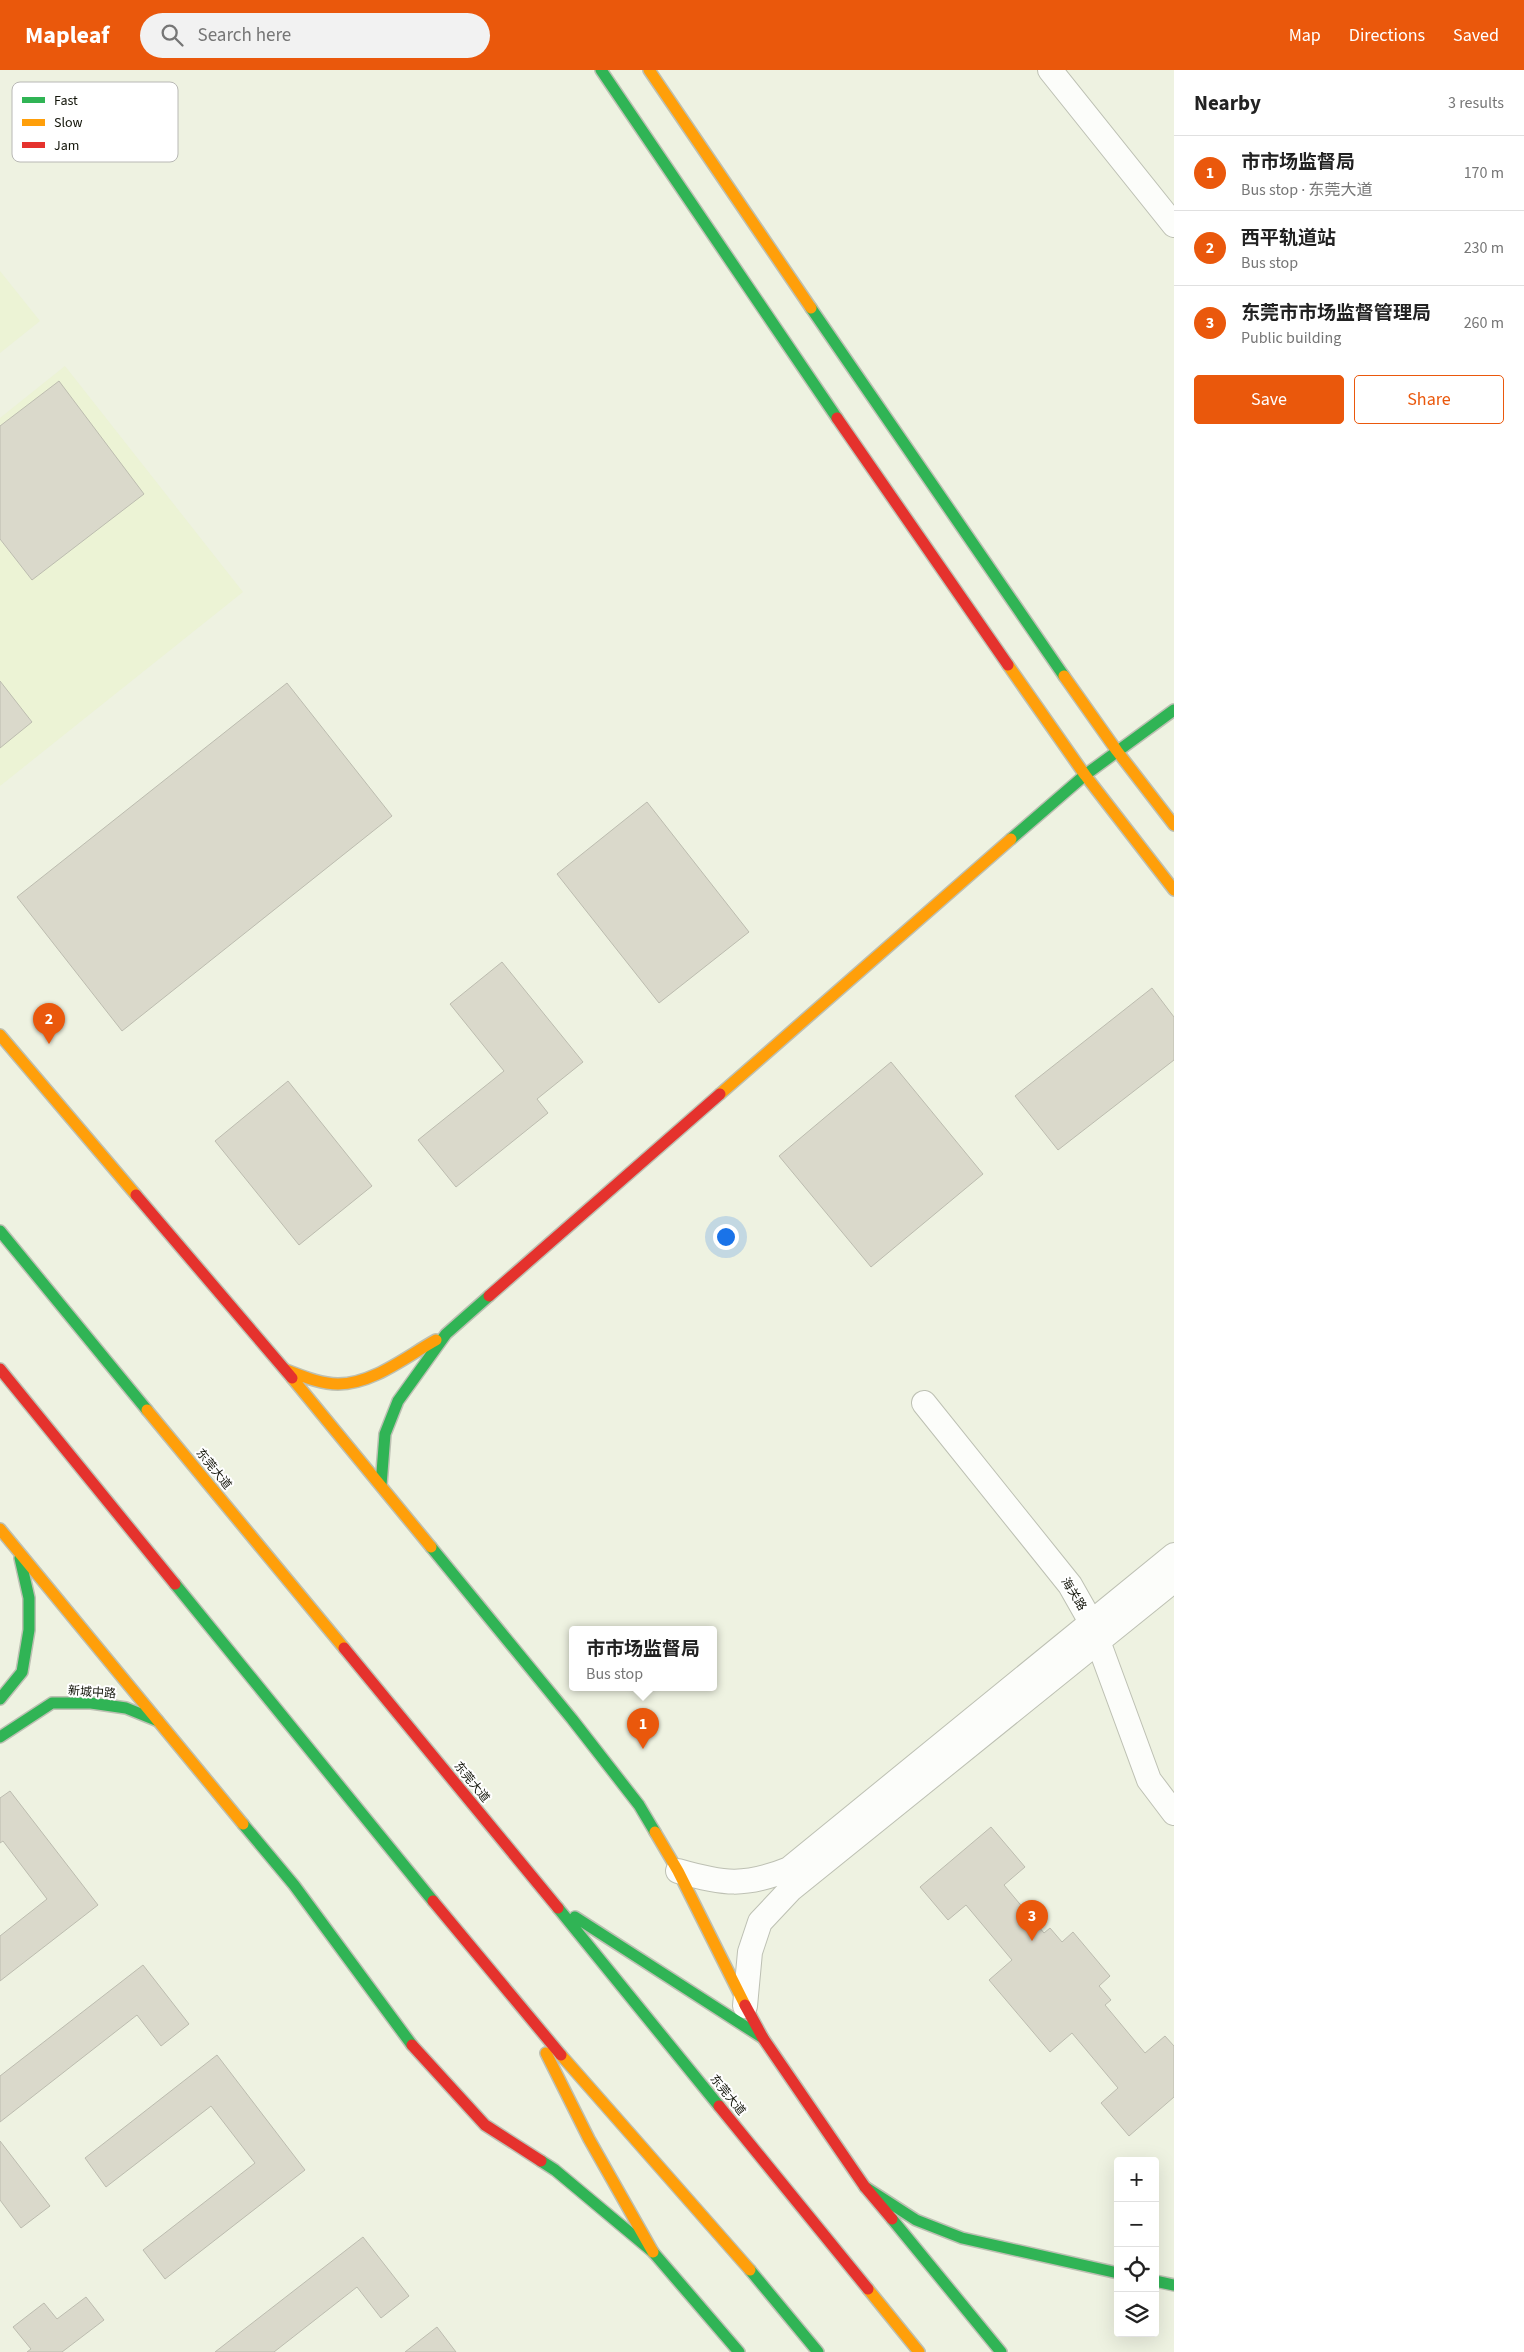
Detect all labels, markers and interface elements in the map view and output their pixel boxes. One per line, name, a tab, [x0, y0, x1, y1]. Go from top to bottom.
search box	[140, 13, 490, 58]
text: Mapleaf	[25, 18, 110, 53]
icon: search	[158, 21, 186, 49]
text: Search here	[198, 22, 291, 49]
text: Map	[1289, 23, 1321, 48]
text: Directions	[1349, 23, 1425, 48]
text: Saved	[1453, 23, 1499, 48]
legend	[12, 82, 178, 162]
text: Nearby	[1194, 88, 1261, 118]
text: Fast	[54, 91, 78, 111]
text: 3 results	[1448, 92, 1504, 114]
text: Slow	[54, 113, 83, 133]
text: Jam	[54, 136, 79, 156]
text: 市市场监督局	[1241, 149, 1355, 176]
text: 1	[1206, 162, 1214, 184]
text: 170 m	[1464, 162, 1504, 184]
text: Bus stop · 东莞大道	[1241, 179, 1373, 201]
text: 西平轨道站	[1241, 225, 1336, 252]
text: 2	[1206, 237, 1214, 259]
text: 230 m	[1464, 237, 1504, 259]
text: Bus stop	[1241, 252, 1298, 274]
text: 东莞市市场监督管理局	[1241, 300, 1431, 327]
text: 3	[1206, 312, 1214, 334]
text: 260 m	[1464, 312, 1504, 334]
text: Public building	[1241, 327, 1341, 349]
button: Save	[1194, 375, 1344, 424]
button: Share	[1354, 375, 1504, 424]
pin: 2	[33, 1003, 65, 1044]
your location	[713, 1224, 739, 1250]
street label: 东莞大道	[192, 1445, 235, 1493]
street label: 海关路	[1057, 1574, 1090, 1614]
popup	[569, 1626, 717, 1691]
text: 市市场监督局	[586, 1636, 700, 1663]
text: Bus stop	[586, 1663, 643, 1685]
street label: 新城中路	[67, 1682, 117, 1703]
pin: 1	[627, 1708, 659, 1749]
street label: 东莞大道	[450, 1758, 493, 1806]
pin: 3	[1016, 1900, 1048, 1941]
street label: 东莞大道	[706, 2071, 749, 2119]
map controls	[1114, 2157, 1159, 2337]
button: +	[1114, 2157, 1159, 2202]
button: −	[1114, 2202, 1159, 2247]
button: locate	[1114, 2247, 1159, 2292]
button: layers	[1114, 2292, 1159, 2337]

